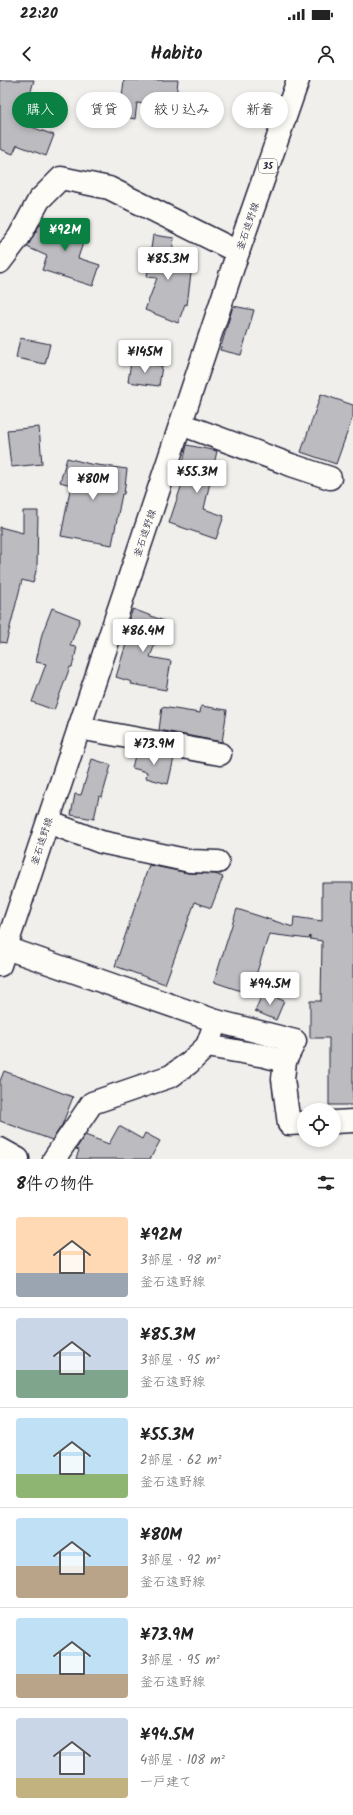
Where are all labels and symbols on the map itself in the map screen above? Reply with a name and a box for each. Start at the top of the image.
road number: 35 [259,159,277,173]
street label: 釜石遠野線 [232,200,264,253]
pin: ¥92M [41,218,89,252]
pin: ¥85.3M [135,247,201,281]
pin: ¥145M [117,340,173,374]
pin: ¥55.3M [164,460,230,494]
pin: ¥80M [69,467,117,501]
street label: 釜石遠野線 [129,507,161,560]
pin: ¥86.4M [110,619,176,653]
pin: ¥73.9M [121,732,187,766]
street label: 釜石遠野線 [27,815,57,868]
pin: ¥94.5M [237,972,303,1006]

